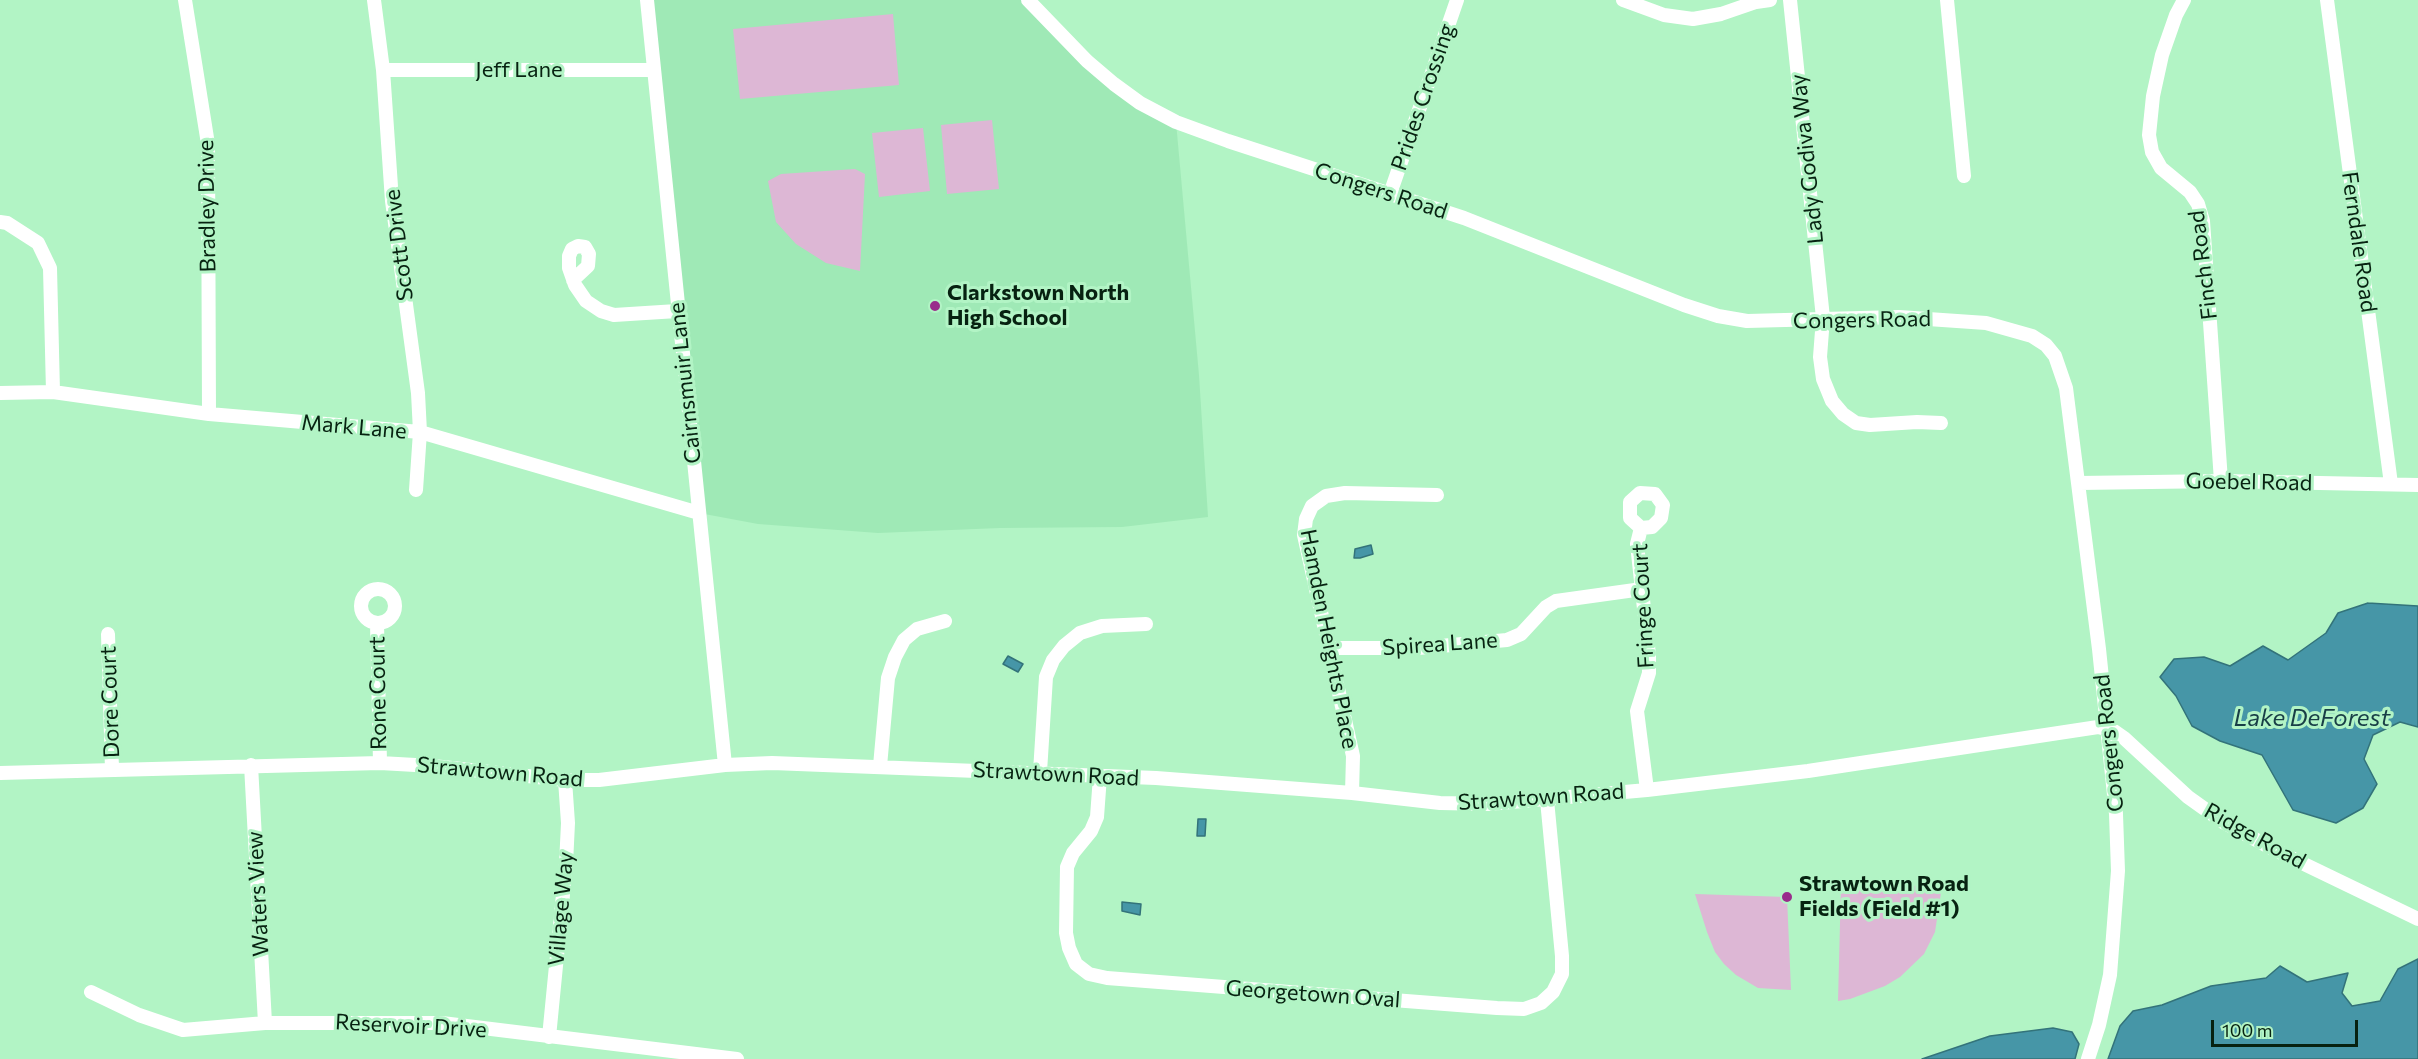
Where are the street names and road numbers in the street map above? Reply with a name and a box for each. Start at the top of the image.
street label: Prides Crossing [1386,20,1460,174]
street label: Jeff Lane [475,57,563,83]
street label: Lady Godiva Way [1785,73,1829,245]
street label: Bradley Drive [193,139,221,273]
street label: Congers Road [1311,157,1451,225]
street label: Ferndale Road [2336,170,2382,314]
street label: Scott Drive [379,188,419,302]
street label: Finch Road [2183,209,2223,321]
street label: Cairnsmuir Lane [663,301,707,465]
street label: Congers Road [1793,306,1931,334]
street label: Mark Lane [300,409,408,445]
street label: Goebel Road [2185,468,2313,496]
street label: Hamden Heights Place [1295,527,1363,751]
street label: Fringe Court [1627,543,1659,669]
street label: Spirea Lane [1381,627,1499,661]
street label: Rone Court [364,636,392,750]
street label: Dore Court [95,646,125,758]
street label: Congers Road [2089,673,2129,813]
street label: Strawtown Road [416,752,584,792]
street label: Strawtown Road [972,756,1140,792]
street label: Strawtown Road [1457,778,1625,816]
street label: Ridge Road [2200,797,2310,875]
street label: Waters View [242,831,274,957]
street label: Village Way [543,851,579,967]
street label: Georgetown Oval [1225,975,1401,1013]
street label: Reservoir Drive [334,1009,488,1043]

